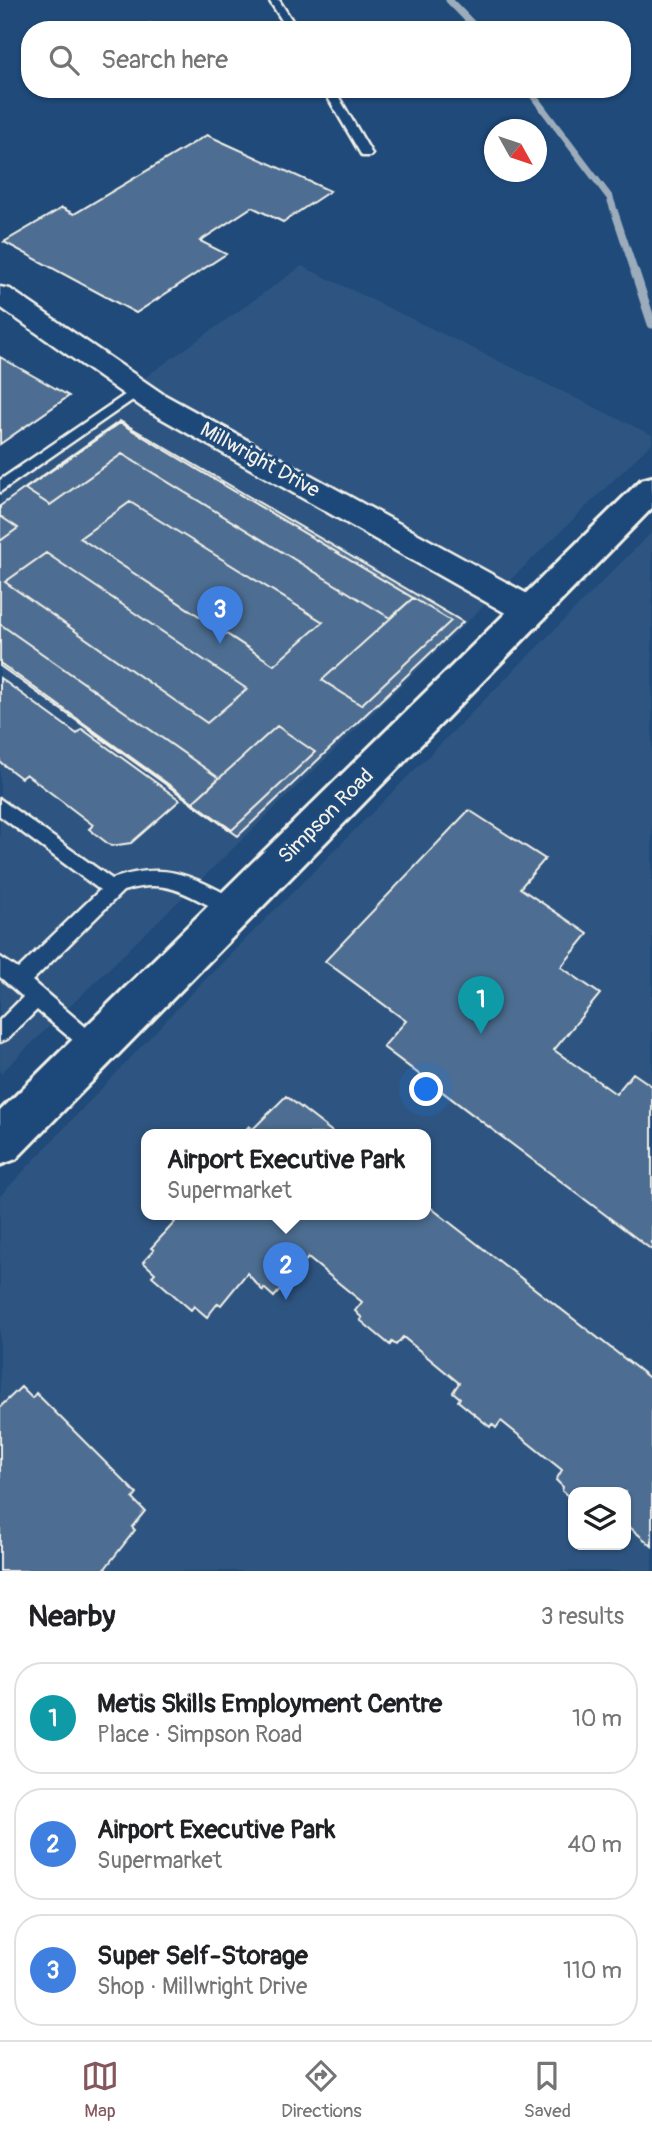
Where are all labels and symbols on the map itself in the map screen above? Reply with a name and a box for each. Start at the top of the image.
north arrow [484,119,547,182]
street label: Millwright Drive [195,416,325,504]
pin: 3 [197,586,243,644]
street label: Simpson Road [272,762,380,870]
pin: 1 [458,976,504,1034]
your location [409,1072,443,1106]
pin: 2 [263,1242,309,1300]

